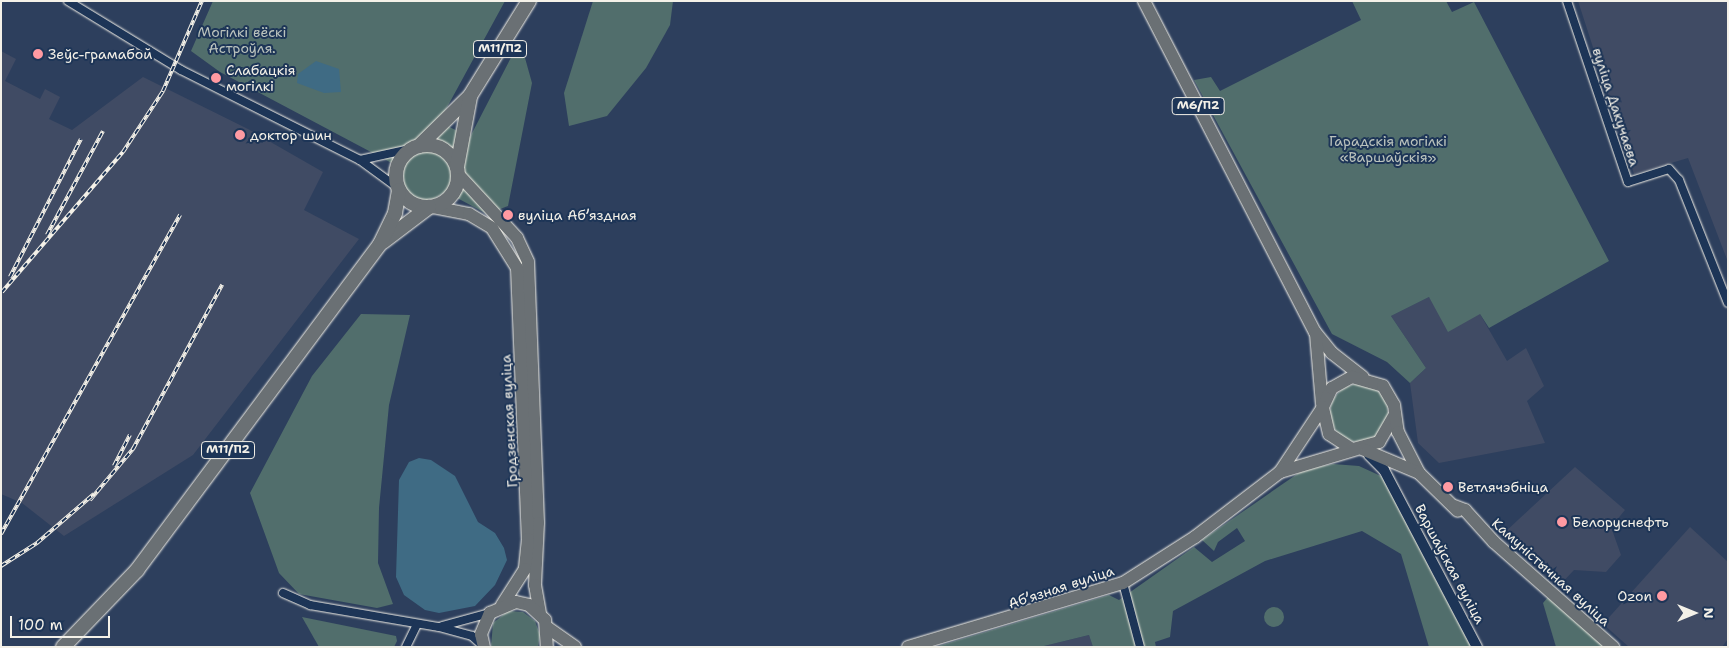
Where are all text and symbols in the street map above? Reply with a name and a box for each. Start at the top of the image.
park label: Могілкі вёскі Астроўля. [198,24,286,56]
road number: М11/П2 [472,40,528,59]
place label: Зеўс-грамабой [48,46,152,62]
street label: вуліца Дакучаева [1589,46,1643,168]
marker: Зеўс-грамабой [32,48,44,60]
place label: Слабацкія могілкі [226,62,296,94]
marker: Слабацкія могілкі [210,72,222,84]
road number: М6/П2 [1170,96,1226,115]
place label: доктор шин [250,127,332,143]
marker: доктор шин [234,129,246,141]
park label: Гарадскія могілкі «Варшаўскія» [1329,133,1447,166]
place label: вуліца Абʼяздная [518,207,637,223]
marker: вуліца Абʼяздная [502,209,514,221]
street label: Гродзенская вуліца [497,354,521,488]
road number: М11/П2 [200,440,256,460]
place label: Ветлячэбніца [1458,479,1548,495]
marker: Ветлячэбніца [1442,481,1454,493]
street label: Варшаўская вуліца [1411,501,1489,627]
street label: Камуністычная вуліца [1488,514,1614,630]
place label: Белоруснефть [1572,514,1669,530]
marker: Белоруснефть [1556,516,1568,528]
street label: Абʼязная вуліца [1006,562,1116,612]
place label: Ozon [1617,588,1652,604]
north arrow [1669,588,1719,638]
marker: Ozon [1656,590,1668,602]
scale bar [12,606,112,638]
text: N [1700,607,1718,619]
text: 100 m [18,615,63,635]

